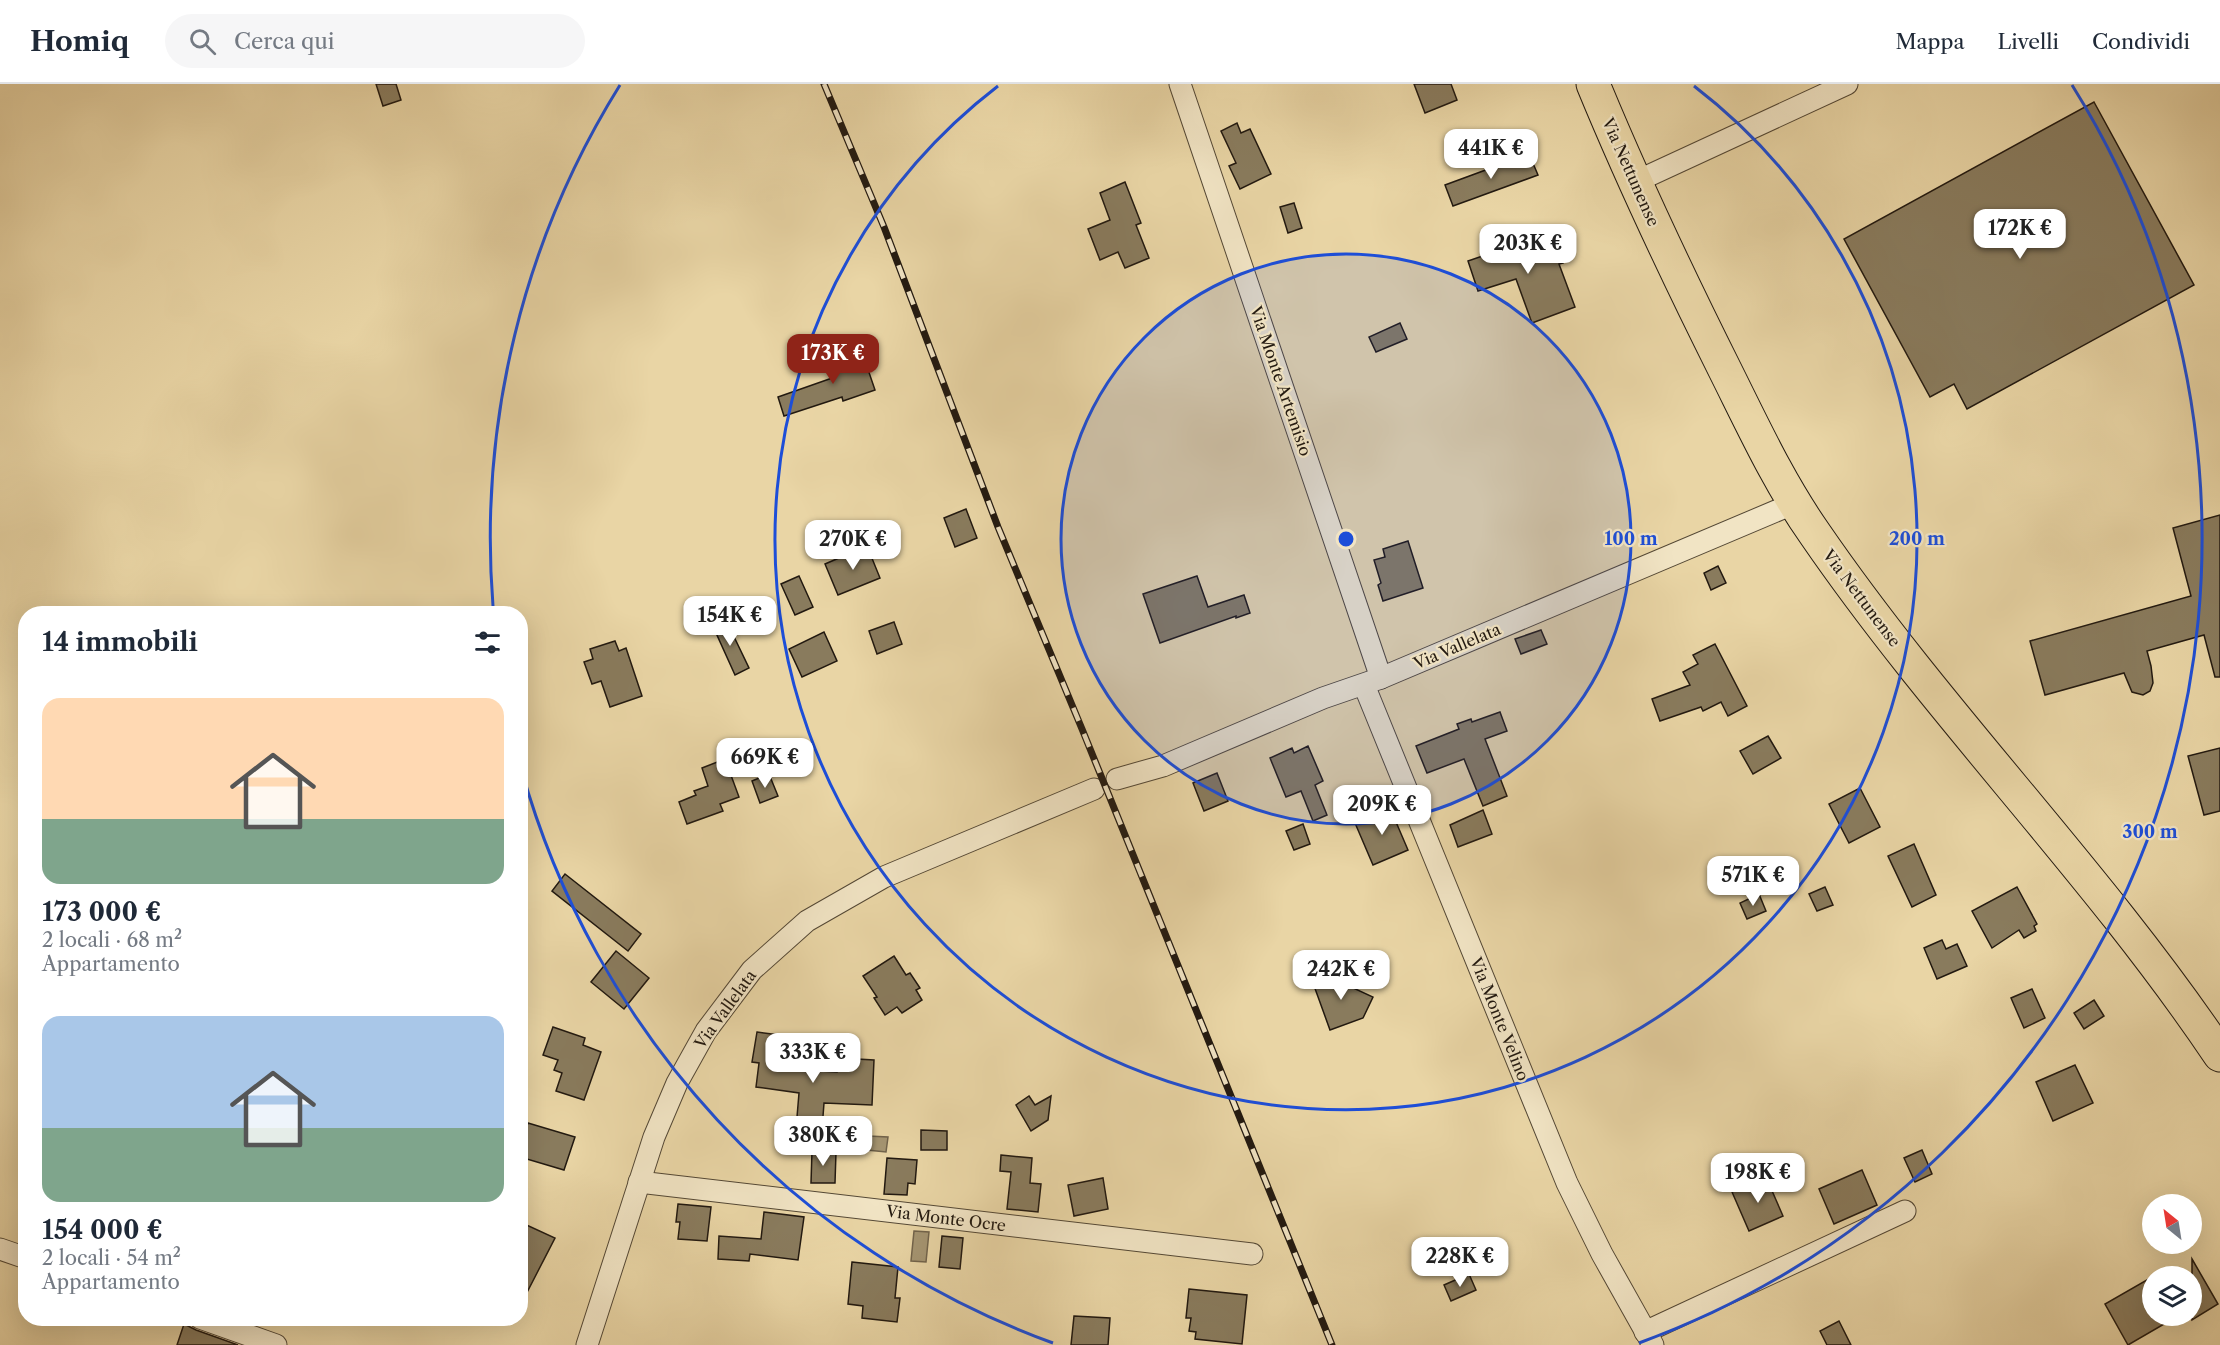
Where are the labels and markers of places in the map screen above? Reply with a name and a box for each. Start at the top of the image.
pin: 441K € [1442,129,1540,180]
pin: 172K € [1971,209,2069,260]
pin: 203K € [1479,224,1577,275]
pin: 173K € [784,334,882,385]
pin: 270K € [804,520,902,571]
centre of rings [1336,529,1356,549]
pin: 154K € [681,596,779,647]
pin: 669K € [716,738,814,789]
pin: 209K € [1333,785,1431,836]
pin: 571K € [1704,856,1802,907]
pin: 242K € [1292,950,1390,1001]
pin: 333K € [764,1033,862,1084]
pin: 380K € [774,1116,872,1167]
pin: 198K € [1709,1153,1807,1204]
pin: 228K € [1411,1237,1509,1288]

